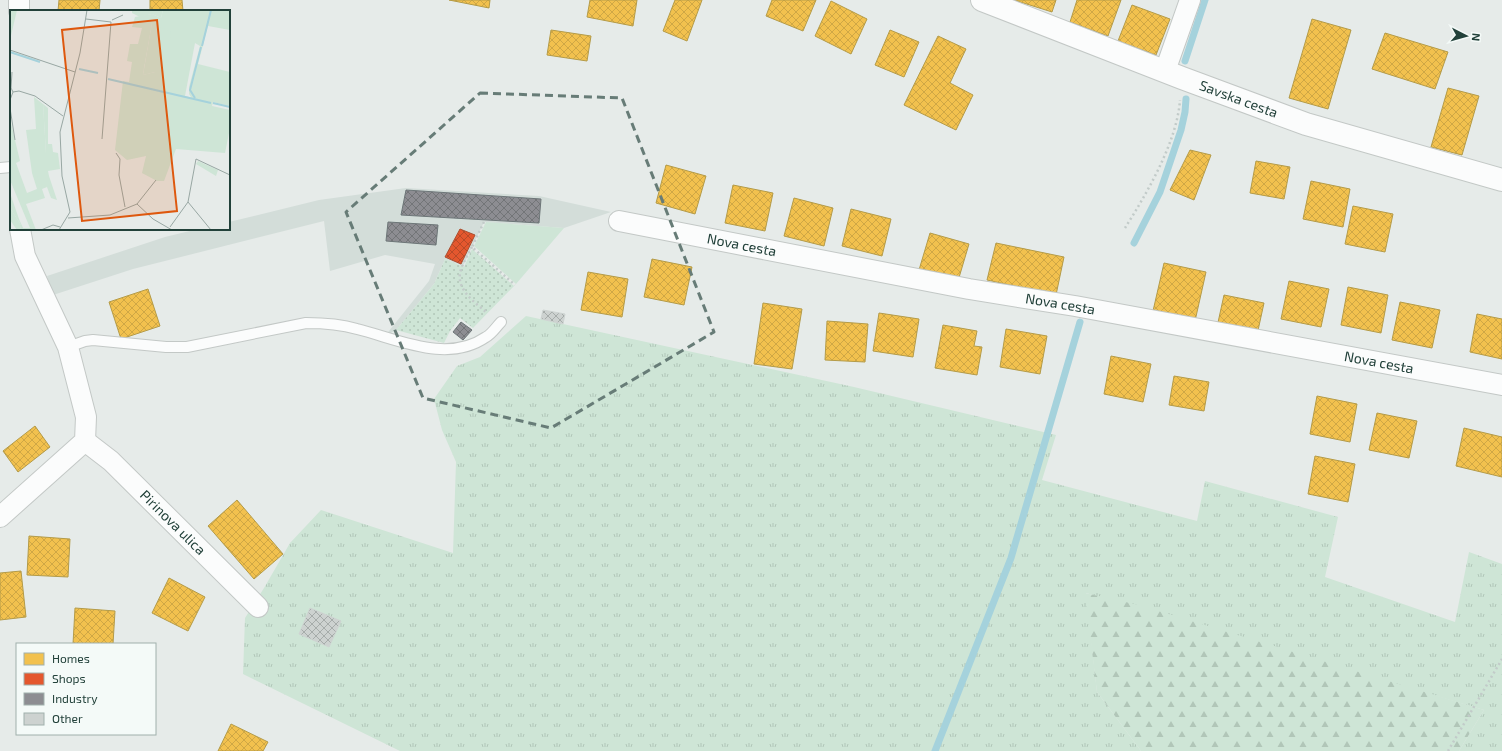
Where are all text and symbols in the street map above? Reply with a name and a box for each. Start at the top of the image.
inset map [10,10,230,230]
north arrow [1446,16,1486,56]
text: N [1470,32,1483,42]
street label: Savska cesta [1197,76,1280,121]
street label: Nova cesta [706,229,778,259]
street label: Nova cesta [1024,289,1097,318]
street label: Nova cesta [1343,347,1415,376]
street label: Pirinova ulica [137,486,209,558]
legend [16,643,156,735]
text: Homes [52,651,90,665]
text: Shops [52,671,86,685]
text: Industry [52,691,98,705]
text: Other [52,711,83,725]

